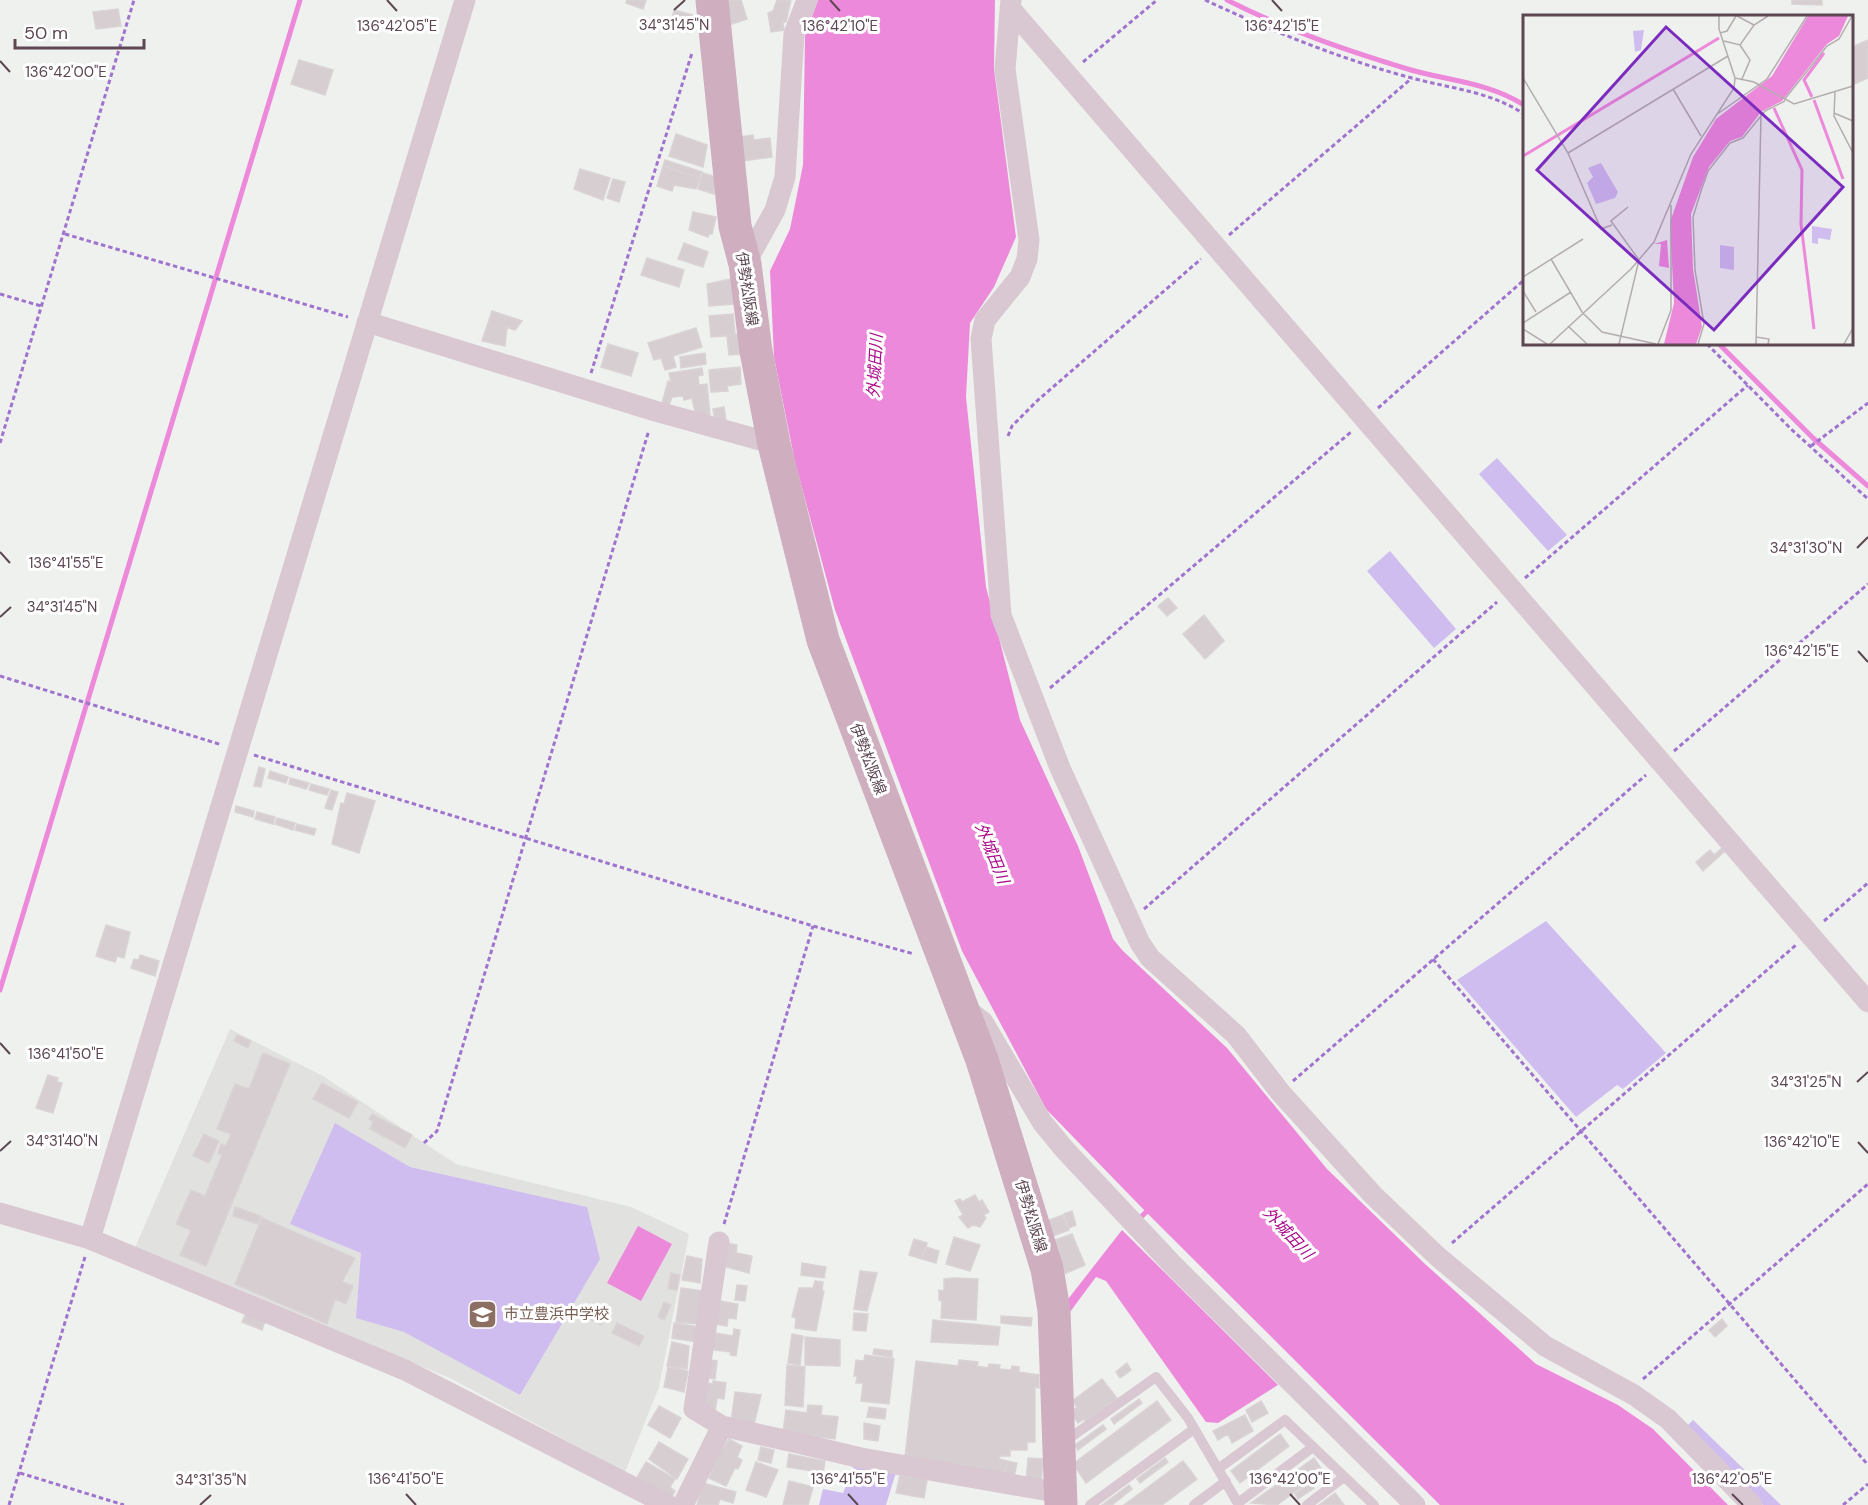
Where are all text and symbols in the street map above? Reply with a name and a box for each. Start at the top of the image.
scale bar [15,12,144,50]
text: 34°31'45"N [639,15,709,35]
inset map [1523,15,1853,345]
text: 136°42'05"E [357,16,437,36]
text: 136°42'10"E [802,16,878,36]
text: 136°42'15"E [1245,16,1319,36]
text: 50 m [24,21,68,45]
text: 136°42'00"E [25,62,107,82]
street label: 伊勢松阪線 [731,250,763,328]
water label: 外城田川 [863,332,887,399]
text: 34°31'30"N [1770,538,1842,558]
text: 136°41'55"E [29,553,103,573]
text: 34°31'45"N [27,597,97,617]
text: 136°42'15"E [1765,641,1839,661]
street label: 伊勢松阪線 [845,720,891,798]
water label: 外城田川 [970,819,1014,888]
text: 136°41'50"E [28,1044,104,1064]
text: 34°31'25"N [1770,1072,1842,1092]
text: 34°31'40"N [26,1131,98,1151]
text: 136°42'10"E [1764,1132,1840,1152]
street label: 伊勢松阪線 [1010,1177,1052,1255]
water label: 外城田川 [1258,1202,1319,1265]
school or university icon: 市立豊浜中学校 [467,1298,499,1330]
place label: 市立豊浜中学校 [504,1304,609,1324]
text: 136°41'50"E [368,1469,444,1489]
text: 136°41'55"E [811,1469,885,1489]
text: 136°42'00"E [1249,1469,1331,1489]
text: 136°42'05"E [1692,1469,1772,1489]
text: 34°31'35"N [175,1470,247,1490]

